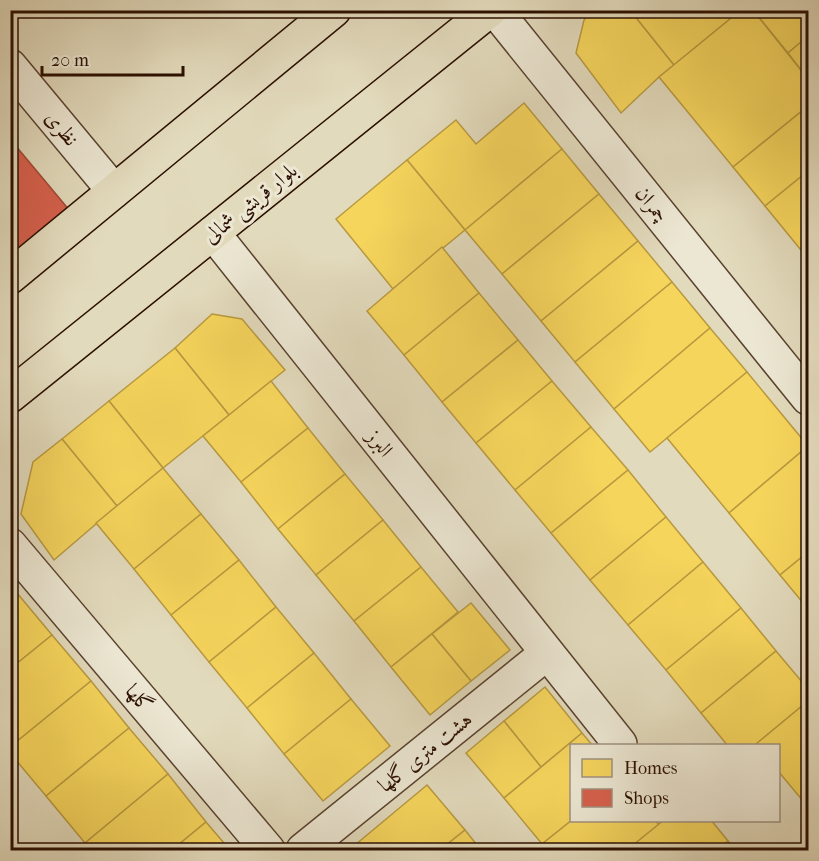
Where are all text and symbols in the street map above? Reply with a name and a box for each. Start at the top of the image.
scale bar [42,39,183,77]
text: 20 m [51,50,89,71]
street label: نظری [40,105,84,151]
street label: بلوار قریشی شمالی [198,158,304,250]
street label: چمران [630,181,674,227]
street label: البرز [360,423,398,462]
street label: گلها [120,678,158,717]
street label: هشت متری گلها [373,706,477,797]
legend [570,744,780,822]
text: Homes [624,758,678,779]
text: Shops [624,788,669,809]

